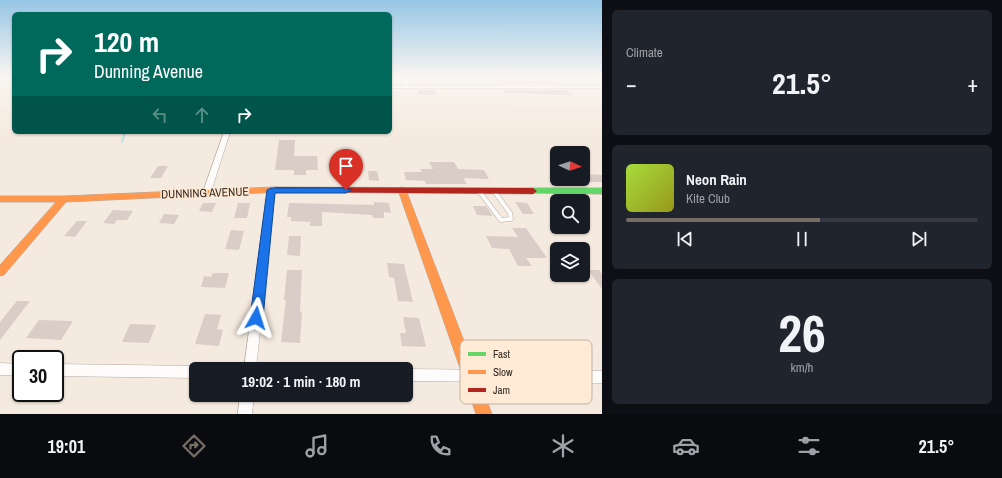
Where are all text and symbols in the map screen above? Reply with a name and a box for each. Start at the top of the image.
text: 120 m [94,23,159,61]
icon: right [28,28,80,80]
text: Climate [626,44,663,61]
text: Dunning Avenue [94,59,203,84]
text: 21.5° [772,63,832,103]
text: − [626,69,637,99]
text: + [967,69,978,99]
icon: left [149,104,171,126]
icon: ahead [191,104,213,126]
icon: right [233,104,255,126]
north arrow [550,146,590,186]
map controls [550,146,590,282]
pin [329,149,363,190]
icon: arrive [335,155,357,177]
text: Neon Rain [686,169,747,190]
street label: DUNNING AVENUE [161,183,249,203]
text: Kite Club [686,190,730,207]
button: search [550,194,590,234]
icon: previous [674,228,696,250]
icon: pause [791,228,813,250]
icon: next [908,228,930,250]
button: layers [550,242,590,282]
position arrow [235,297,277,339]
text: 26 [778,298,826,368]
legend [460,340,592,404]
text: Fast [493,347,511,361]
speed limit sign: 30 [12,350,64,402]
text: km/h [790,359,814,376]
text: Slow [493,365,513,379]
text: 19:02 · 1 min · 180 m [242,371,360,392]
text: Jam [493,383,510,397]
icon: directions [180,432,208,460]
icon: music [303,432,331,460]
icon: phone [426,432,454,460]
icon: climate [549,432,577,460]
icon: car [672,432,700,460]
icon: filters [795,432,823,460]
text: 19:01 [48,434,85,459]
text: 21.5° [918,434,954,459]

